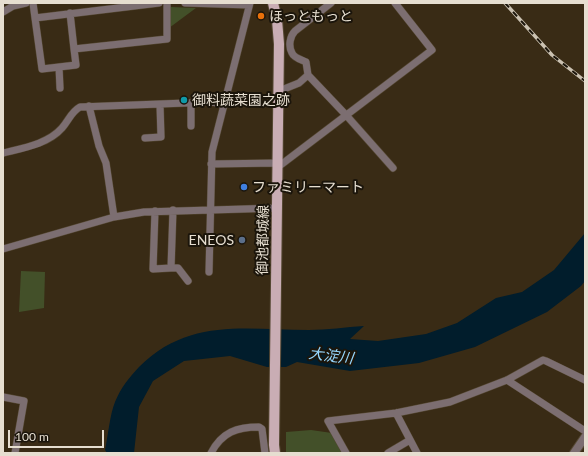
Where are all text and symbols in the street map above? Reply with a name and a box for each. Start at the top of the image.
place label: ほっともっと [269,8,353,24]
marker: ほっともっと [256,11,266,21]
place label: 御料蔬菜園之跡 [192,92,290,108]
marker: 御料蔬菜園之跡 [179,95,189,105]
place label: ファミリーマート [252,179,364,195]
marker: ファミリーマート [239,182,249,192]
street label: 御池都城線 [254,205,272,275]
place label: ENEOS [189,232,234,248]
marker: ENEOS [237,235,247,245]
water label: 大淀川 [308,344,354,368]
scale bar [10,422,106,448]
text: 100 m [15,429,49,444]

